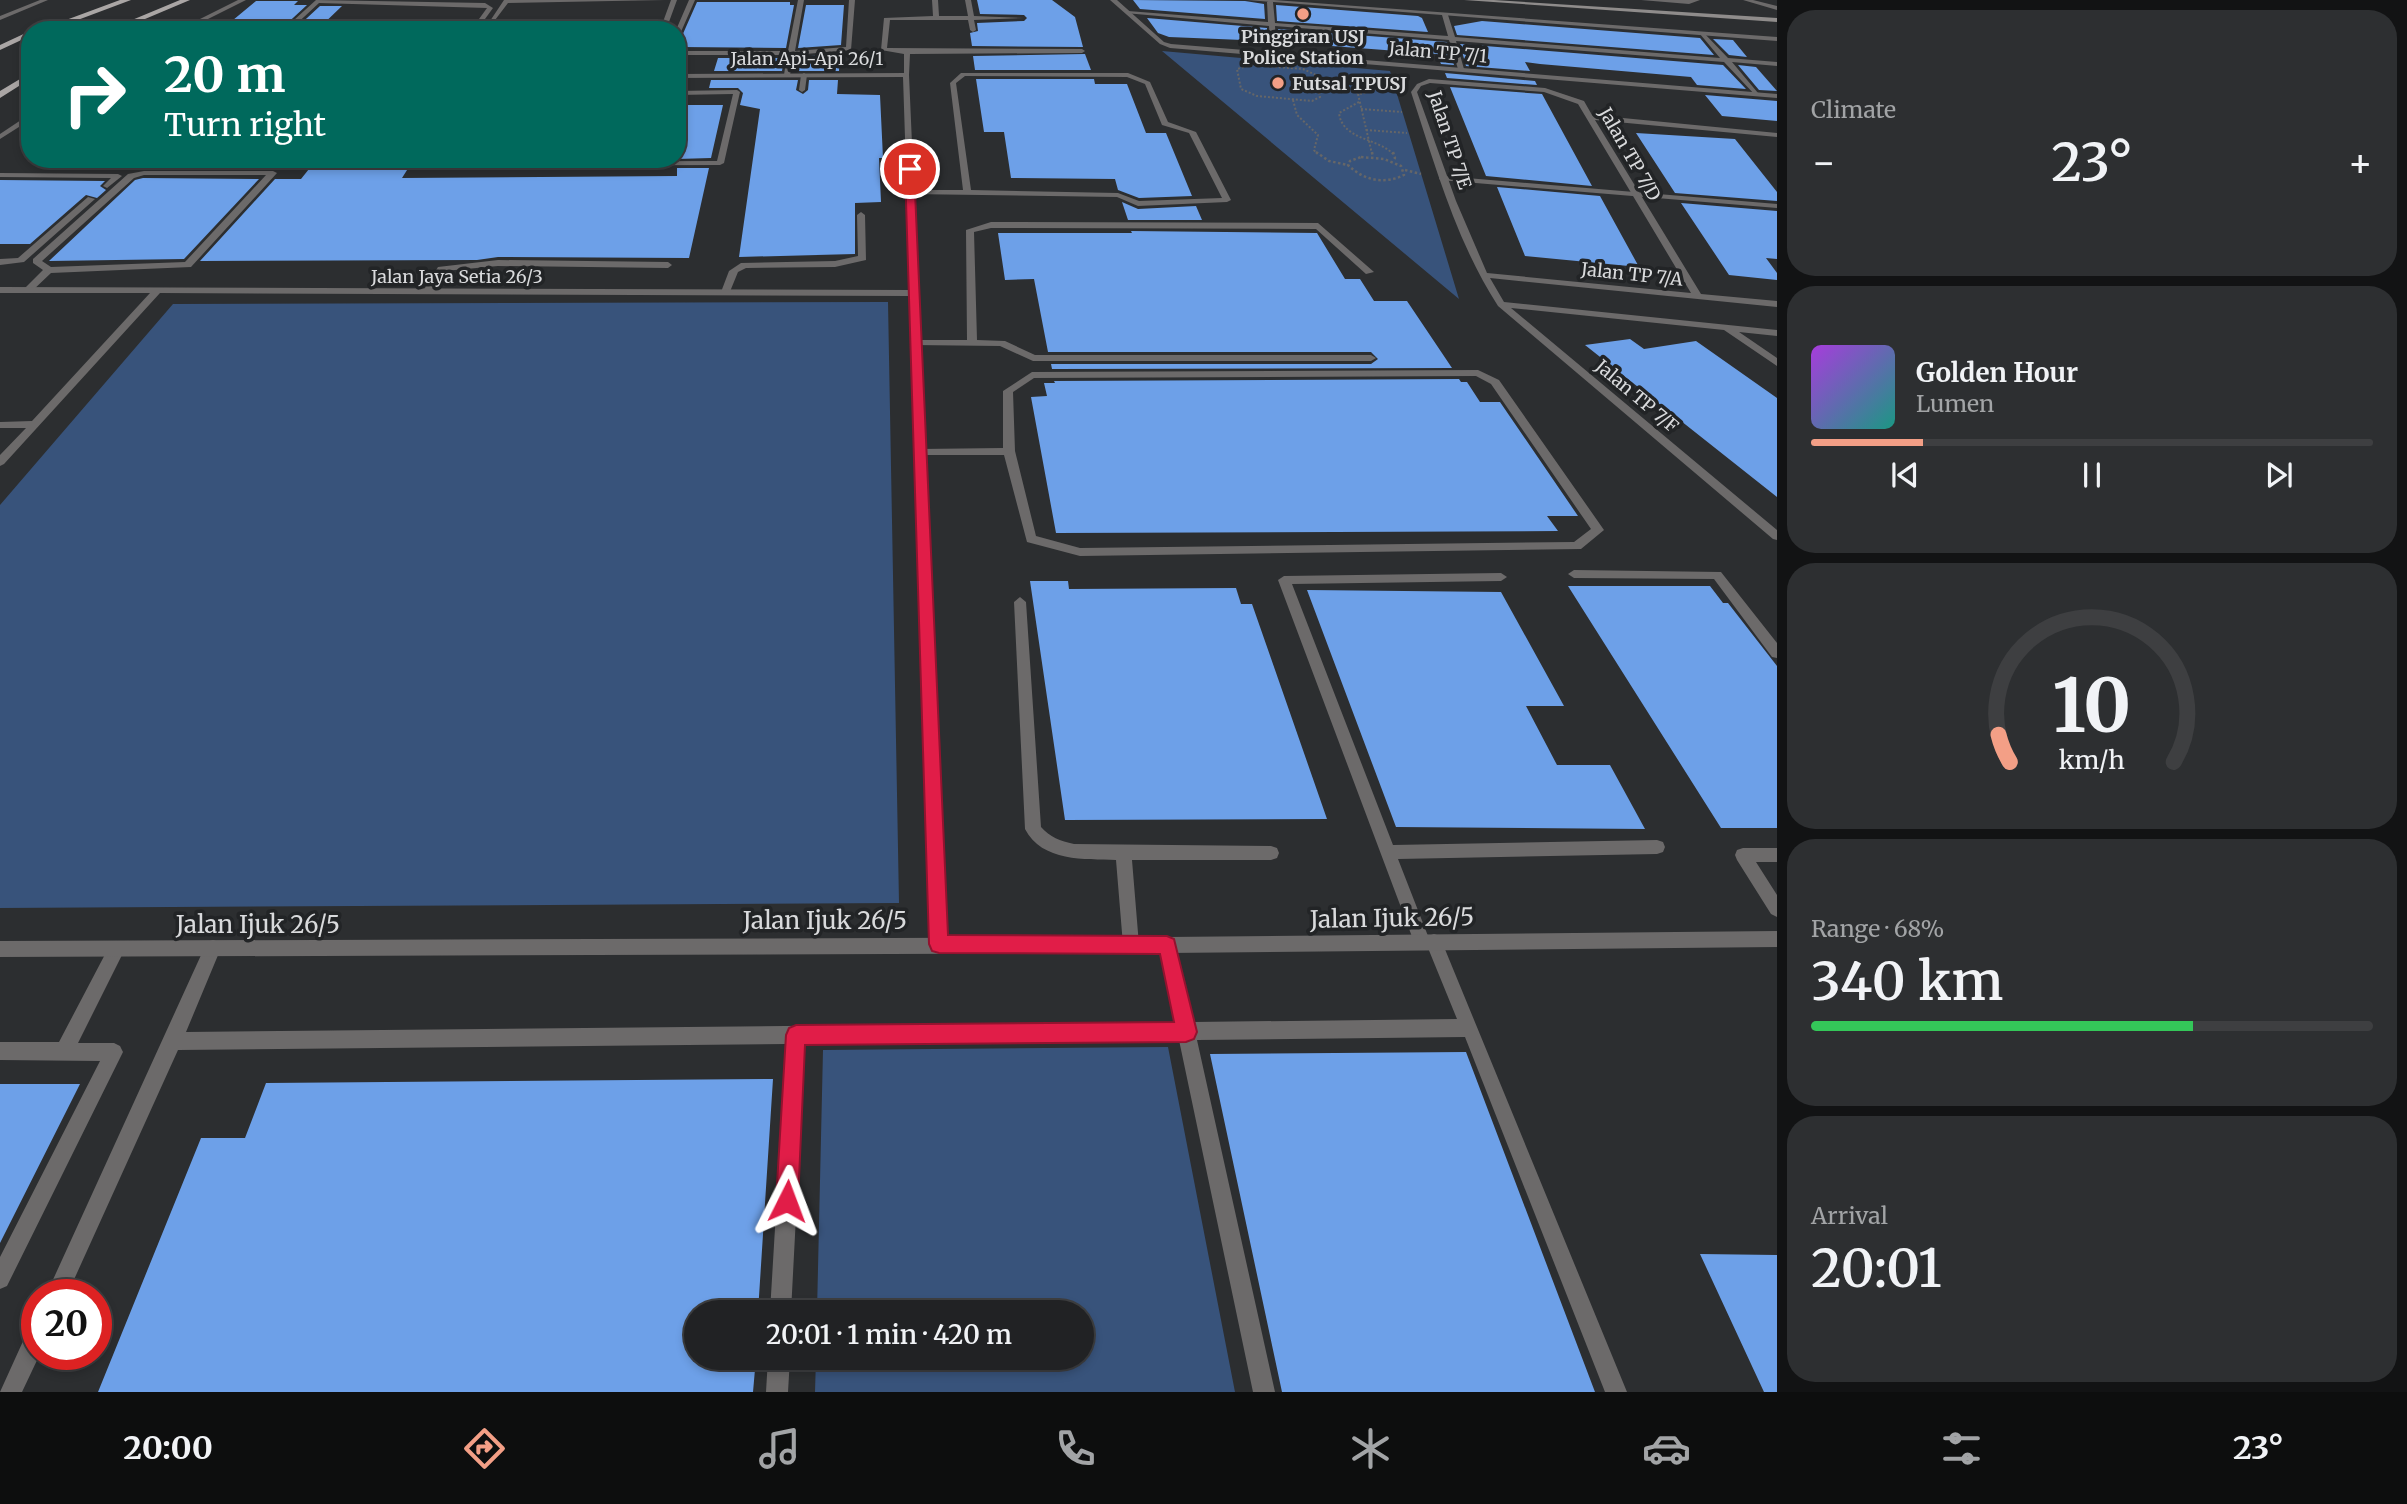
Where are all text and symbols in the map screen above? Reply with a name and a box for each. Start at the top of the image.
marker: Pinggiran USJ Police Station [1295,6,1311,22]
place label: Pinggiran USJ Police Station [1241,25,1365,69]
street label: Jalan TP 7/1 [1387,36,1488,68]
text: 20 m [164,44,285,105]
street label: Jalan Api-Api 26/1 [730,47,883,70]
icon: right [49,49,140,140]
place label: Futsal TPUSJ [1292,72,1407,95]
marker: Futsal TPUSJ [1270,75,1286,91]
street label: Jalan TP 7/E [1423,87,1477,193]
text: Climate [1811,95,1896,124]
street label: Jalan TP 7/D [1594,102,1666,205]
text: Turn right [164,105,326,145]
text: 23° [2051,130,2133,195]
pin [880,139,940,199]
text: − [1811,139,1836,186]
text: + [2348,139,2373,186]
icon: arrive [891,150,929,188]
street label: Jalan TP 7/A [1579,257,1684,291]
street label: Jalan Jaya Setia 26/3 [370,265,543,288]
street label: Jalan TP 7/F [1590,354,1683,437]
text: Golden Hour [1916,356,2078,389]
text: Lumen [1916,389,1994,418]
icon: previous [1886,456,1924,494]
icon: pause [2073,456,2111,494]
icon: next [2260,456,2298,494]
text: 10 [2053,660,2131,752]
text: km/h [2059,744,2125,776]
street label: Jalan Ijuk 26/5 [1309,901,1474,935]
street label: Jalan Ijuk 26/5 [742,905,907,936]
street label: Jalan Ijuk 26/5 [175,909,340,940]
text: Range · 68% [1811,914,1944,943]
text: 340 km [1811,949,2003,1014]
position arrow [750,1164,824,1238]
text: Arrival [1811,1201,1888,1230]
text: 20:01 [1811,1236,1942,1301]
speed limit sign: 20 [21,1279,112,1370]
text: 20:01 · 1 min · 420 m [766,1318,1012,1351]
icon: directions [460,1424,509,1473]
icon: music [755,1424,804,1473]
icon: phone [1051,1424,1100,1473]
icon: climate [1346,1424,1395,1473]
icon: car [1642,1424,1691,1473]
icon: filters [1937,1424,1986,1473]
text: 20:00 [123,1428,213,1468]
text: 23° [2233,1428,2284,1468]

